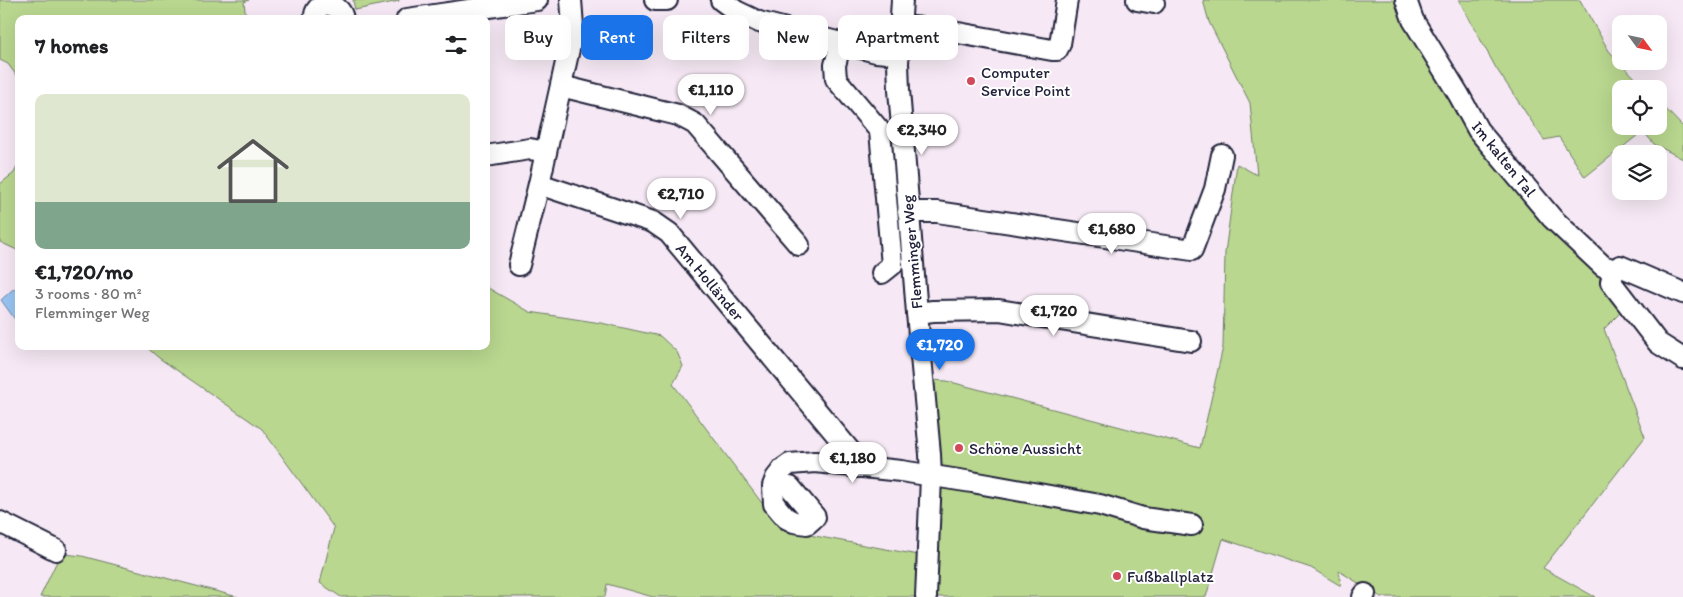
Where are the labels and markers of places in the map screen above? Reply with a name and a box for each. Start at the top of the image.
place label: Computer Service Point [981,63,1070,100]
pin: €1,110 [670,74,752,116]
marker: Computer Service Point [965,75,977,87]
pin: €2,340 [881,114,963,156]
pin: €2,710 [640,178,722,220]
pin: €1,680 [1071,212,1153,255]
pin: €1,720 [1013,294,1095,337]
pin: €1,720 [899,328,981,371]
place label: Schöne Aussicht [969,439,1082,458]
pin: €1,180 [812,442,894,484]
marker: Schöne Aussicht [953,442,965,454]
place label: Fußballplatz [1127,567,1214,586]
marker: Fußballplatz [1111,570,1123,582]

